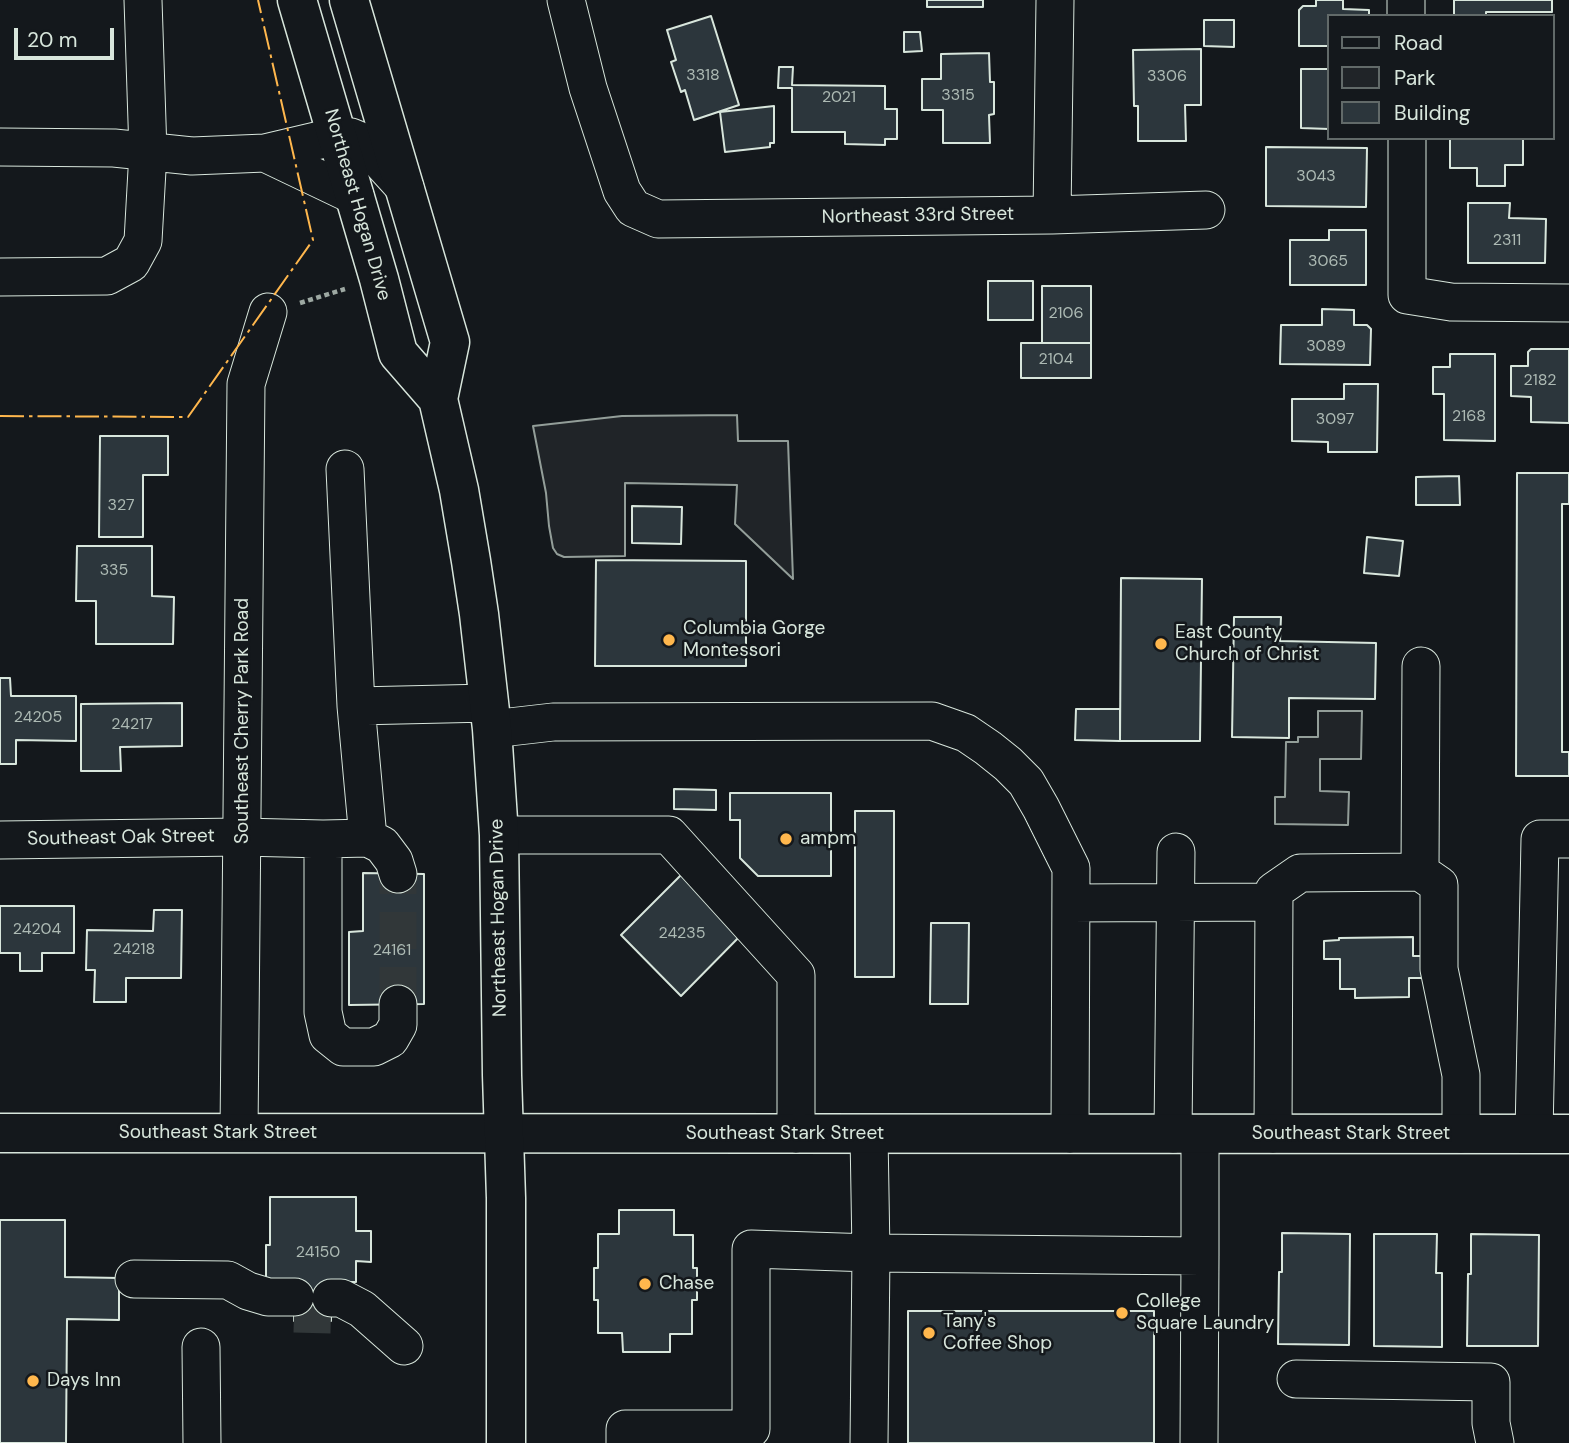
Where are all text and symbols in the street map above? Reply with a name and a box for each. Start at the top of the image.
scale bar [18,14,117,58]
legend [1328,14,1555,140]
text: 20 m [27,26,78,54]
text: Road [1394,29,1443,57]
text: Park [1394,64,1435,92]
house number: 3318 [686,66,720,86]
house number: 3306 [1147,67,1187,87]
house number: 3315 [941,86,975,106]
house number: 2021 [822,88,856,108]
text: Building [1394,99,1470,127]
street label: Northeast Hogan Drive [319,107,395,303]
house number: 3043 [1296,167,1336,187]
street label: Northeast 33rd Street [822,203,1014,229]
house number: 2311 [1493,231,1521,251]
house number: 3065 [1308,252,1348,272]
house number: 2106 [1048,304,1084,324]
house number: 3089 [1306,337,1346,357]
house number: 2104 [1039,350,1073,370]
house number: 2182 [1524,371,1556,391]
house number: 2168 [1452,407,1486,427]
house number: 3097 [1316,410,1354,430]
house number: 327 [108,496,134,516]
house number: 335 [100,561,128,581]
street label: Southeast Cherry Park Road [232,598,254,844]
place label: Columbia Gorge Montessori [683,618,825,662]
place label: East County Church of Christ [1175,622,1319,666]
marker: Columbia Gorge Montessori [661,632,677,648]
marker: East County Church of Christ [1153,636,1169,652]
house number: 24205 [14,708,62,728]
house number: 24217 [111,715,153,735]
street label: Northeast Hogan Drive [486,819,512,1017]
street label: Southeast Oak Street [27,825,215,851]
place label: ampm [800,828,856,850]
marker: ampm [778,831,794,847]
house number: 24204 [13,920,61,940]
house number: 24235 [658,924,706,944]
house number: 24218 [113,940,155,960]
house number: 24161 [373,941,411,961]
street label: Southeast Stark Street [119,1122,317,1144]
street label: Southeast Stark Street [686,1123,884,1145]
street label: Southeast Stark Street [1252,1123,1450,1145]
house number: 24150 [296,1243,340,1263]
place label: Chase [659,1273,714,1295]
marker: Chase [637,1276,653,1292]
place label: College Square Laundry [1136,1291,1274,1335]
marker: College Square Laundry [1114,1305,1130,1321]
place label: Tany's Coffee Shop [943,1311,1052,1355]
marker: Tany's Coffee Shop [921,1325,937,1341]
place label: Days Inn [47,1370,121,1392]
marker: Days Inn [25,1373,41,1389]

